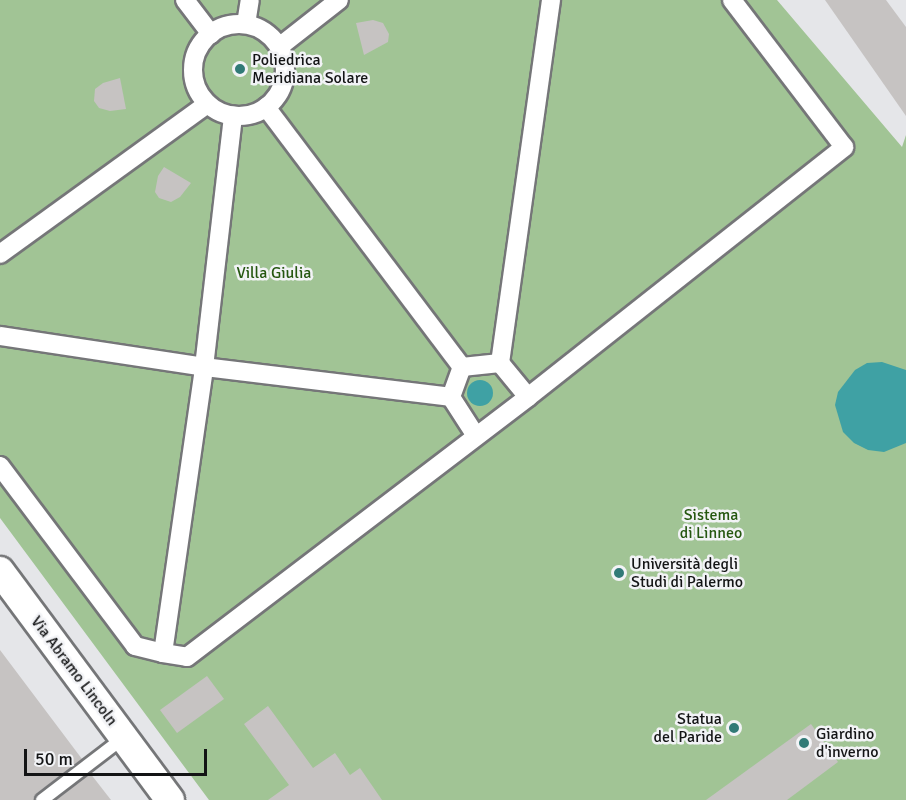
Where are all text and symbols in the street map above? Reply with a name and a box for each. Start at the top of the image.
place label: Poliedrica Meridiana Solare [252,50,368,88]
marker: Poliedrica Meridiana Solare [233,62,247,76]
park label: Villa Giulia [237,263,311,283]
park label: Sistema di Linneo [680,505,742,543]
place label: Università degli Studi di Palermo [631,554,743,592]
marker: Università degli Studi di Palermo [612,566,626,580]
street label: Via Abramo Lincoln [27,612,121,730]
place label: Statua del Paride [653,709,722,747]
marker: Statua del Paride [727,721,741,735]
place label: Giardino d'inverno [816,724,879,762]
marker: Giardino d'inverno [797,736,811,750]
scale bar [27,737,210,775]
text: 50 m [35,748,73,770]

